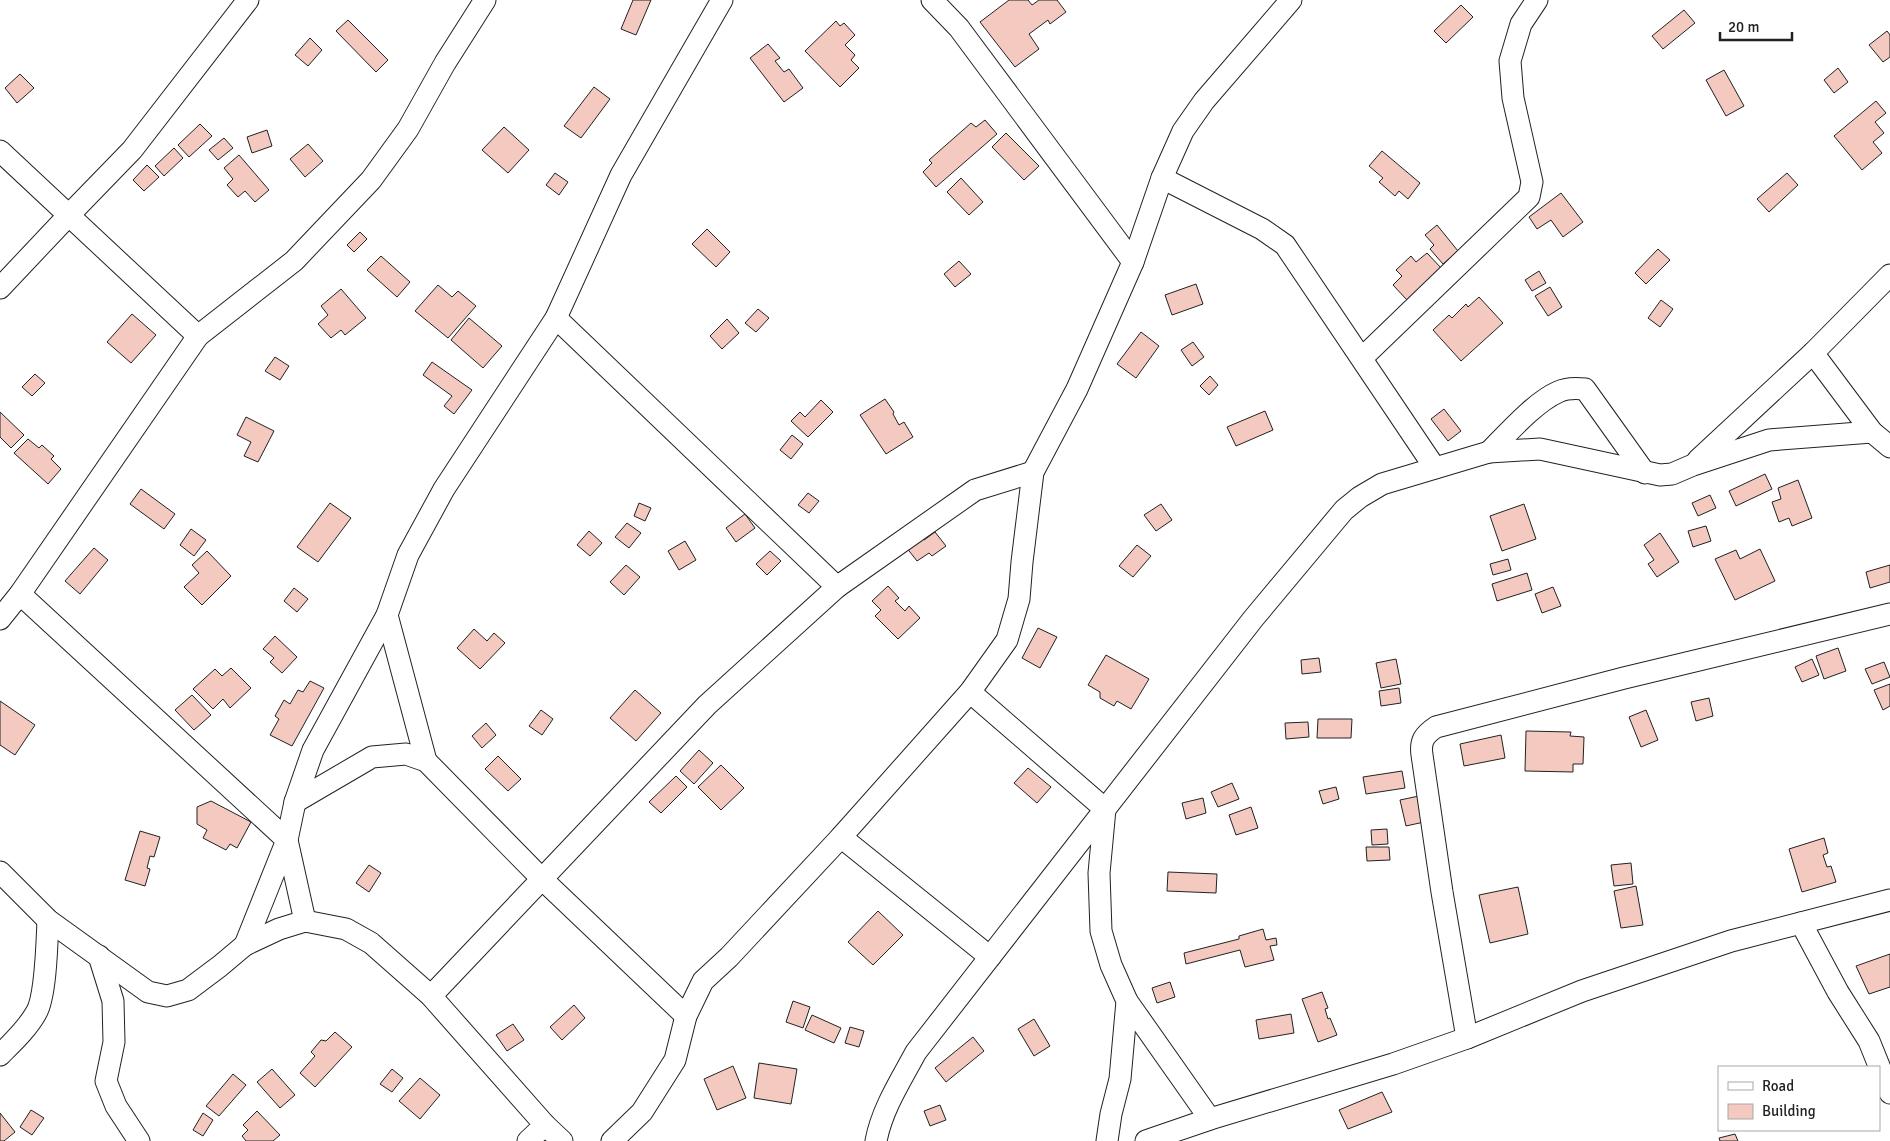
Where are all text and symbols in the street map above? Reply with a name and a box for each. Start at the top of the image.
scale bar [1720,10,1792,42]
text: 20 m [1728,18,1759,36]
legend [1718,1066,1880,1131]
text: Road [1762,1077,1794,1095]
text: Building [1762,1102,1816,1120]

